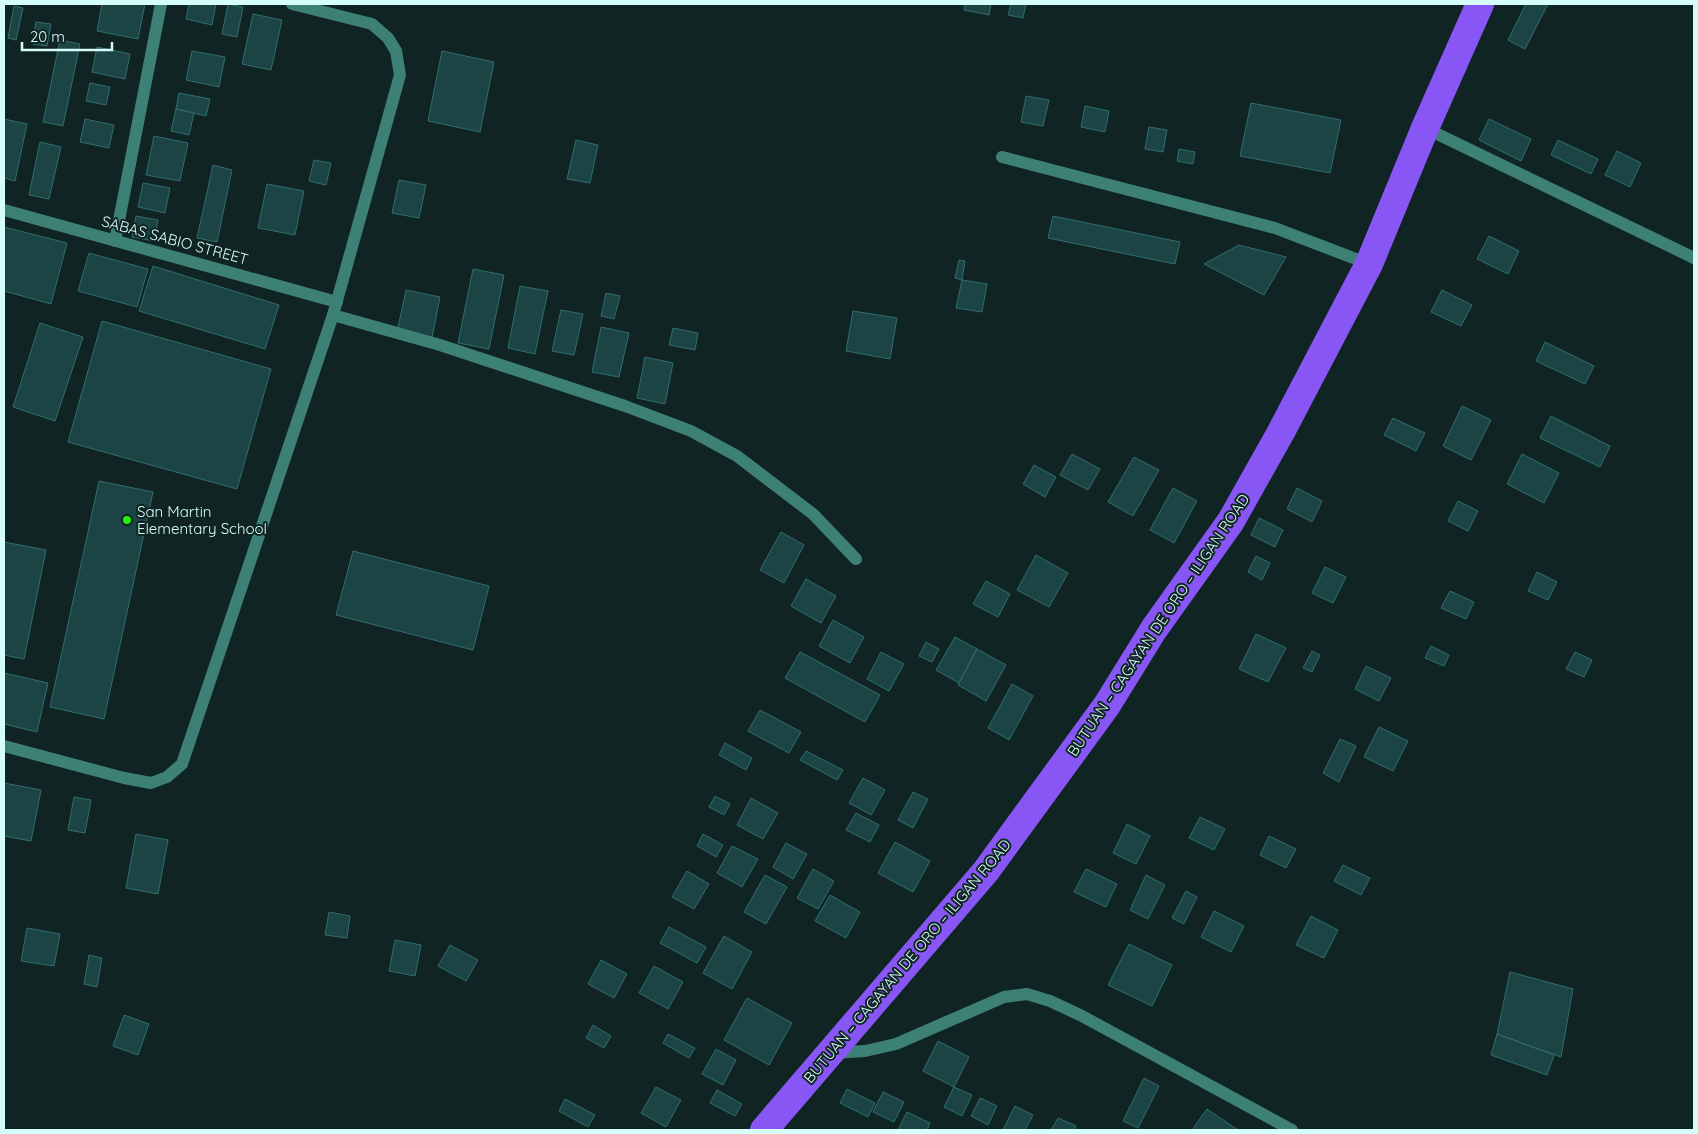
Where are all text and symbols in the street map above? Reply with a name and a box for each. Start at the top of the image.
scale bar [22,20,112,52]
text: 20 m [30,27,65,46]
street label: SABAS SABIO STREET [100,211,250,269]
street label: BUTUAN – CAGAYAN DE ORO – ILIGAN ROAD [1063,490,1253,760]
place label: San Martin Elementary School [137,502,267,538]
marker: San Martin Elementary School [121,514,133,526]
street label: BUTUAN – CAGAYAN DE ORO – ILIGAN ROAD [799,835,1015,1087]

